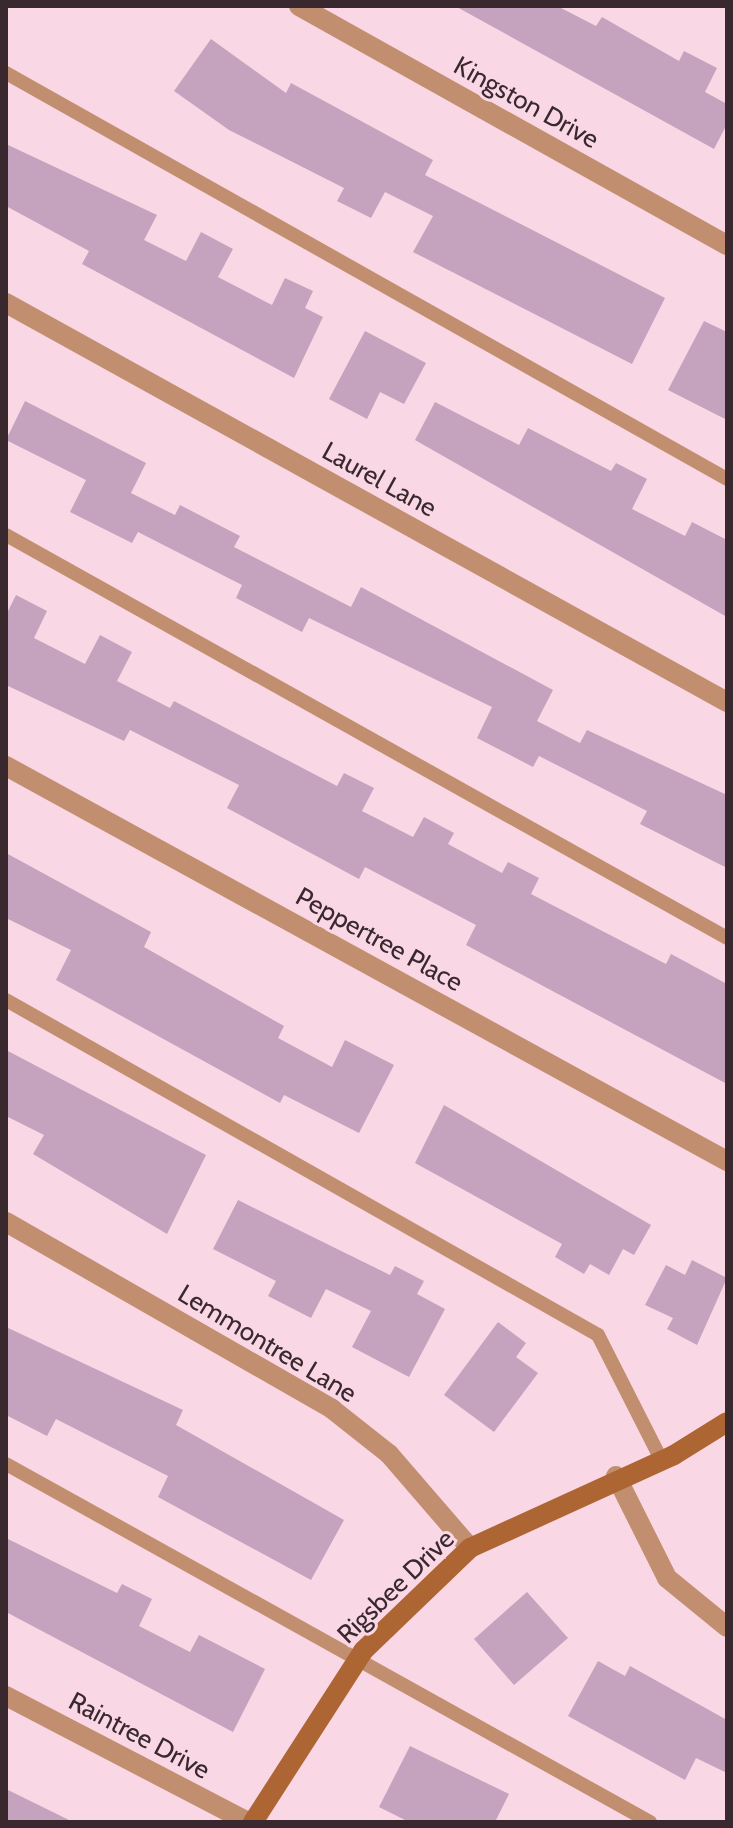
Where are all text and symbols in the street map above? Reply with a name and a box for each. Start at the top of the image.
street label: Kingston Drive [448,50,604,156]
street label: Laurel Lane [316,436,442,524]
street label: Peppertree Place [290,881,468,999]
street label: Lemmontree Lane [172,1278,362,1410]
street label: Rigsbee Drive [331,1524,461,1650]
street label: Raintree Drive [63,1686,215,1786]

